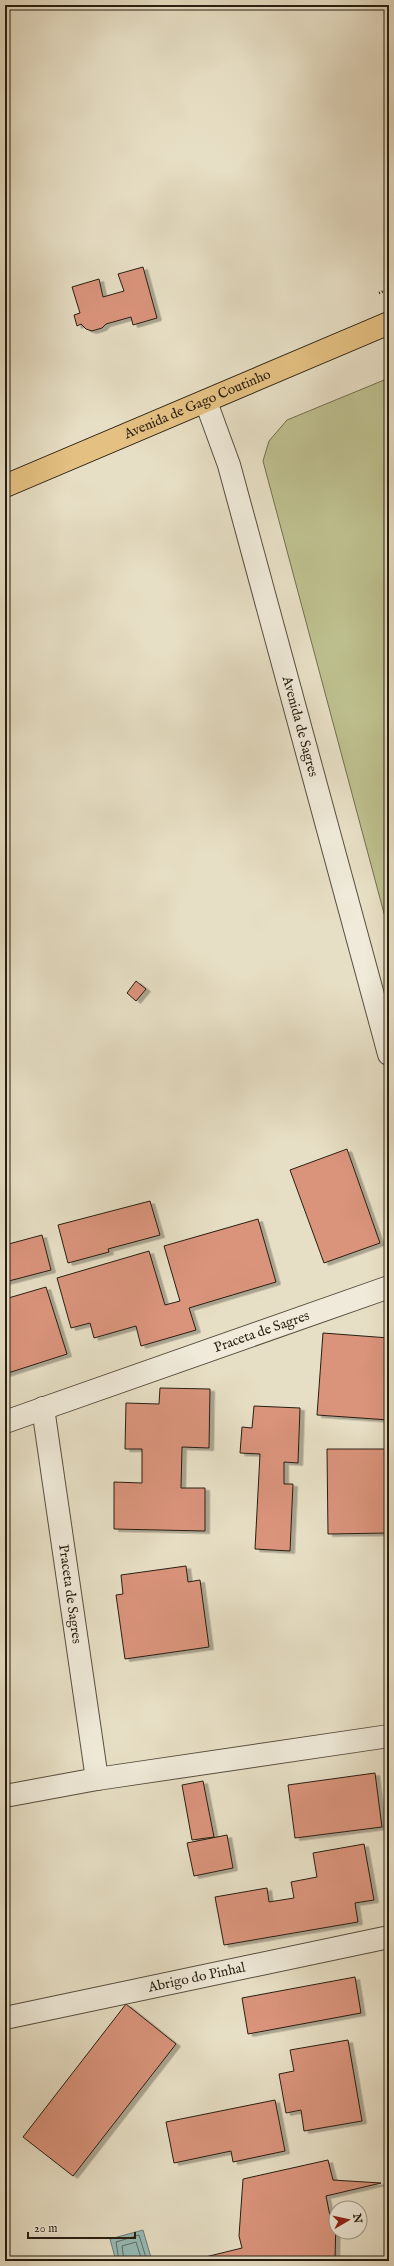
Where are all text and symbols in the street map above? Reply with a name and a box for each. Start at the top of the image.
street label: Avenida de Gago Coutinho [120,365,274,444]
street label: Avenida de Sagres [277,673,322,779]
street label: Praceta de Sagres [211,1307,312,1357]
street label: Praceta de Sagres [54,1543,86,1645]
street label: Abrigo do Pinhal [146,1959,247,1997]
north arrow [328,2200,368,2240]
text: N [349,2212,365,2225]
scale bar [28,2214,135,2240]
text: 20 m [34,2221,57,2236]

